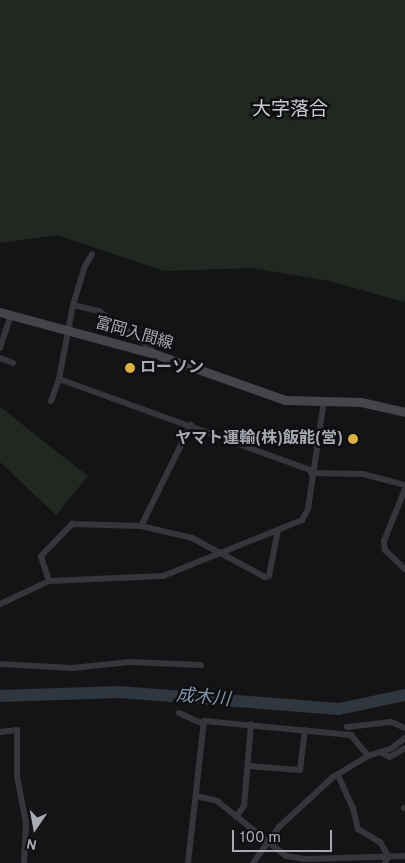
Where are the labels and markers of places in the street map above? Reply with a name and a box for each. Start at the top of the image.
place label: ローソン [140,358,204,378]
marker: ローソン [124,362,136,374]
place label: ヤマト運輸(株)飯能(営) [175,429,343,449]
marker: ヤマト運輸(株)飯能(営) [347,433,359,445]

